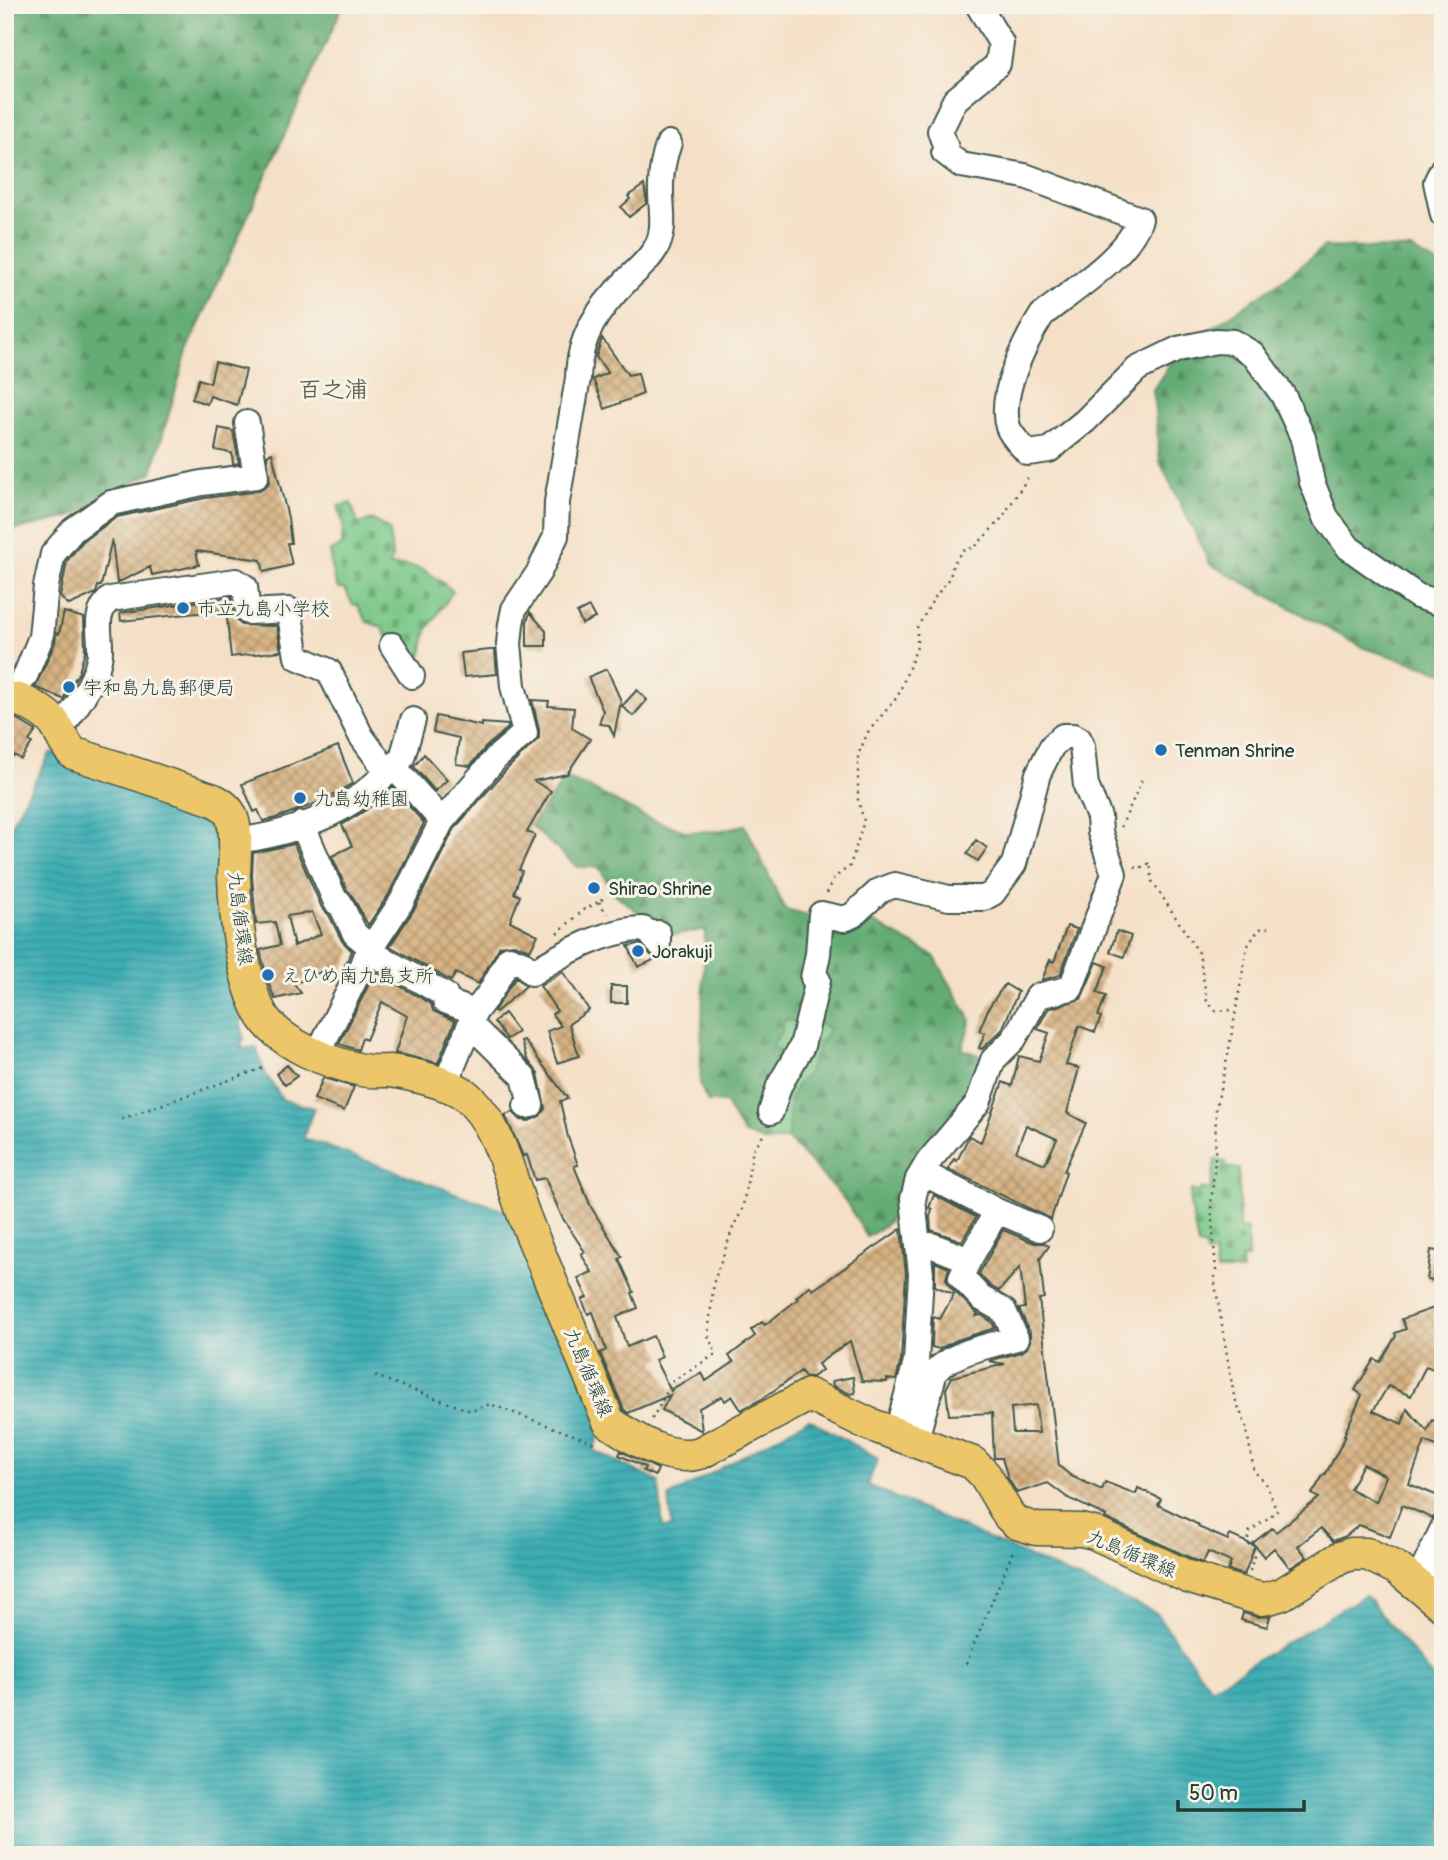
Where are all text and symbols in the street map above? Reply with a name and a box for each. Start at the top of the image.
district label: 百之浦 [299,375,368,404]
place label: 市立九島小学校 [197,597,330,621]
marker: 市立九島小学校 [175,600,191,616]
place label: 宇和島九島郵便局 [83,676,235,700]
marker: 宇和島九島郵便局 [61,679,77,695]
place label: Tenman Shrine [1175,739,1295,763]
marker: Tenman Shrine [1153,742,1169,758]
place label: 九島幼稚園 [314,787,409,811]
marker: 九島幼稚園 [292,790,308,806]
street label: 九島循環線 [222,870,258,967]
place label: Shirao Shrine [608,877,712,901]
marker: Shirao Shrine [586,880,602,896]
place label: Jorakuji [652,940,712,964]
marker: Jorakuji [630,943,646,959]
place label: えひめ南九島支所 [282,964,434,988]
marker: えひめ南九島支所 [260,967,276,983]
street label: 九島循環線 [558,1324,618,1421]
street label: 九島循環線 [1083,1524,1180,1584]
scale bar [1178,1769,1304,1813]
text: 50 m [1189,1780,1238,1807]

